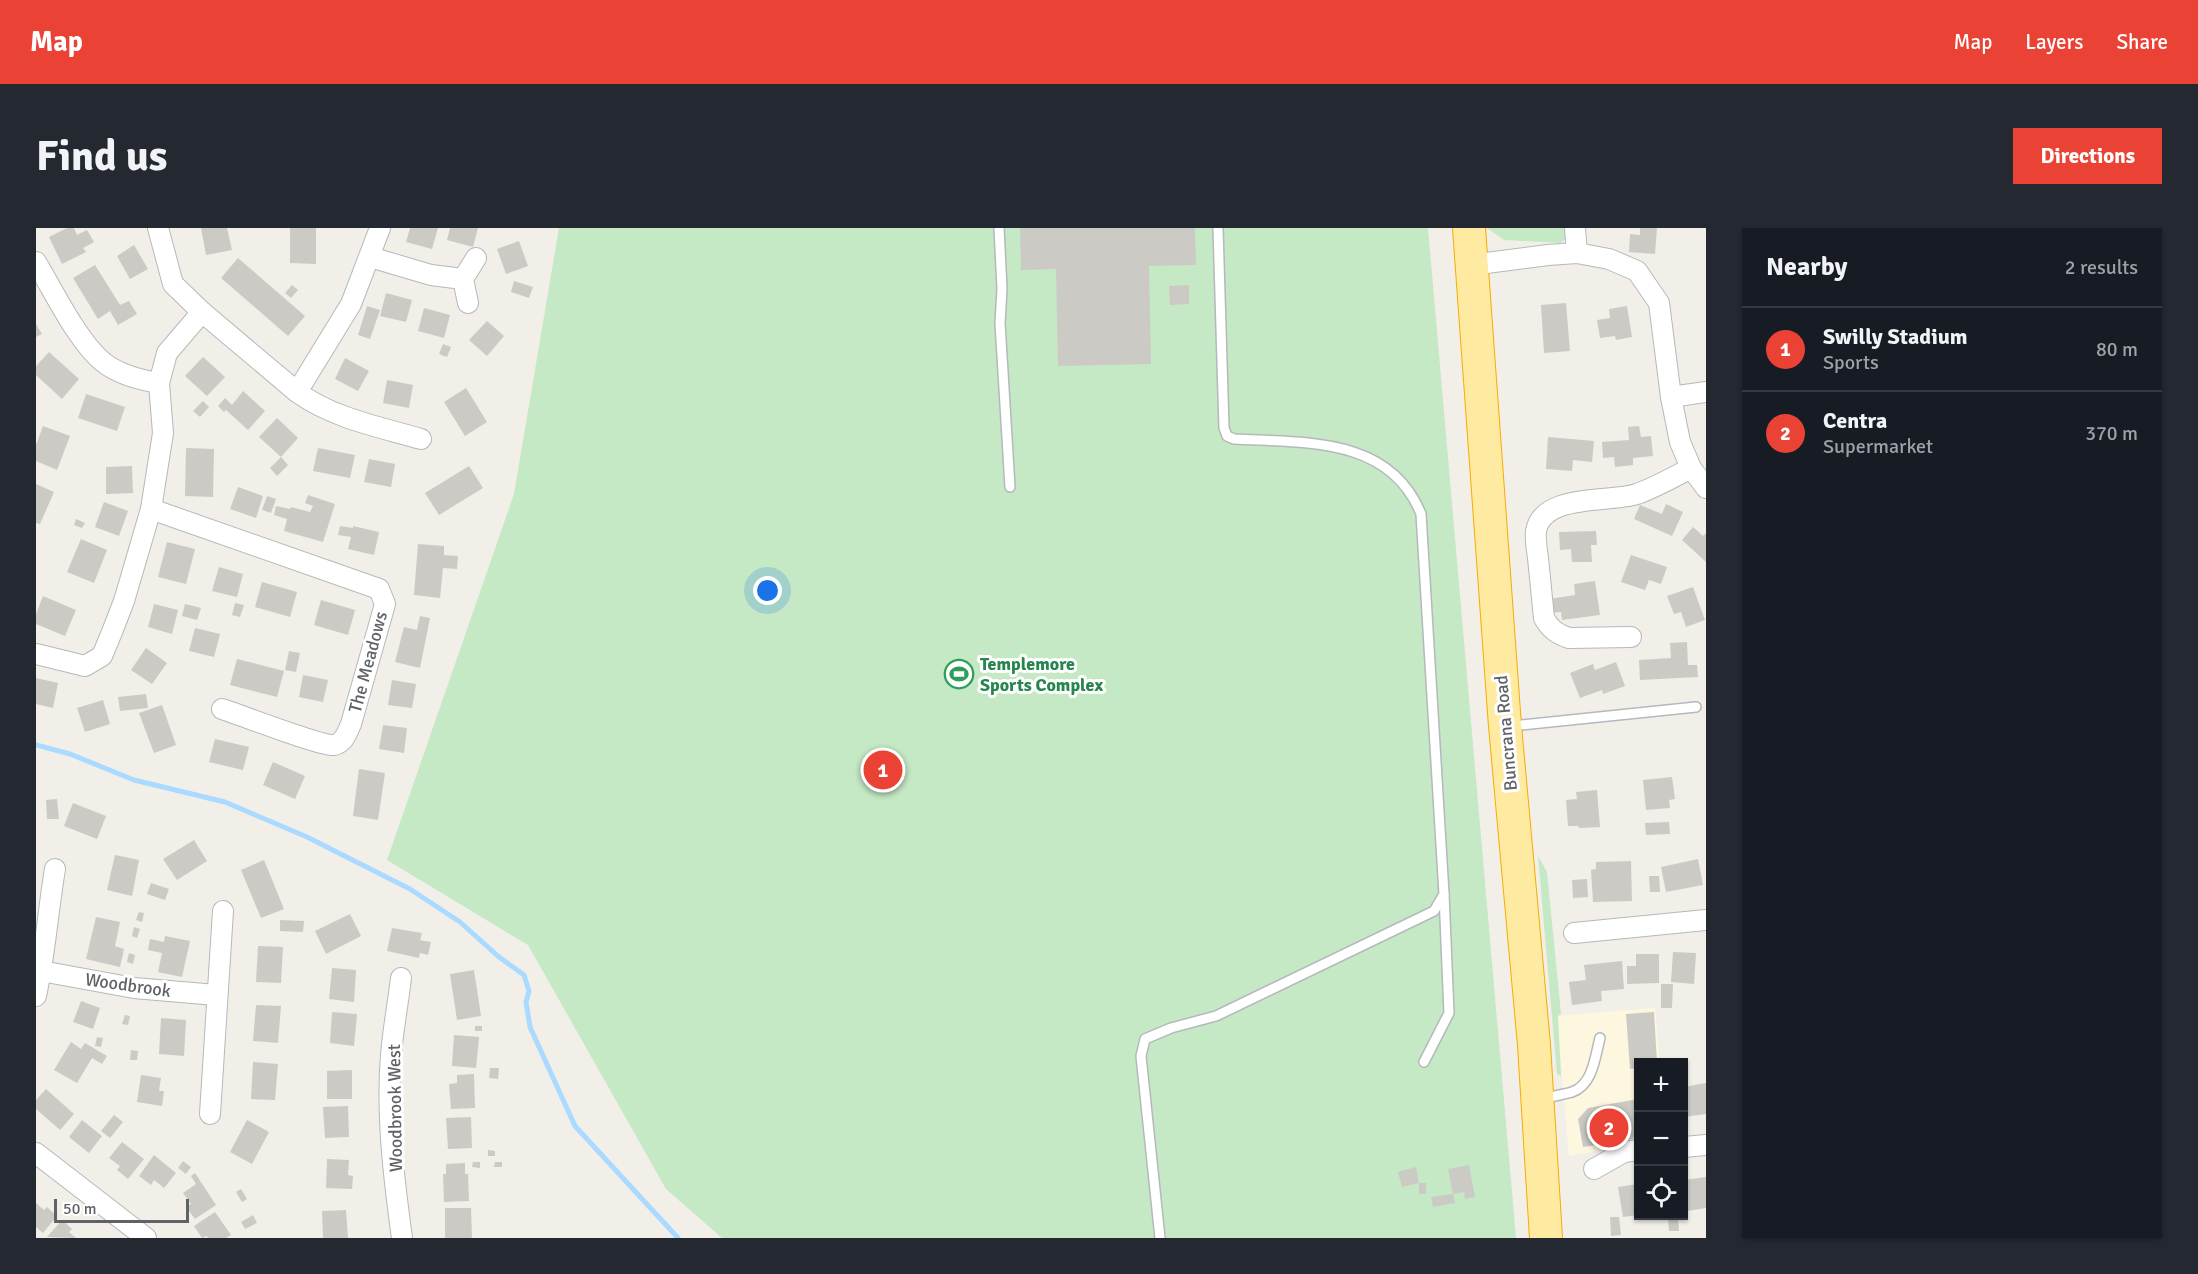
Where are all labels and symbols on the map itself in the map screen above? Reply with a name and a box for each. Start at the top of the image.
your location [753,576,782,605]
street label: The Meadows [344,609,392,715]
place label: Templemore Sports Complex [980,653,1103,696]
sports icon: Templemore Sports Complex [943,658,975,690]
street label: Buncrana Road [1490,674,1522,792]
pin: 1 [864,748,902,792]
street label: Woodbrook [84,968,172,1002]
street label: Woodbrook West [383,1044,407,1172]
pin: 2 [1590,1106,1628,1150]
scale bar [54,1196,189,1224]

